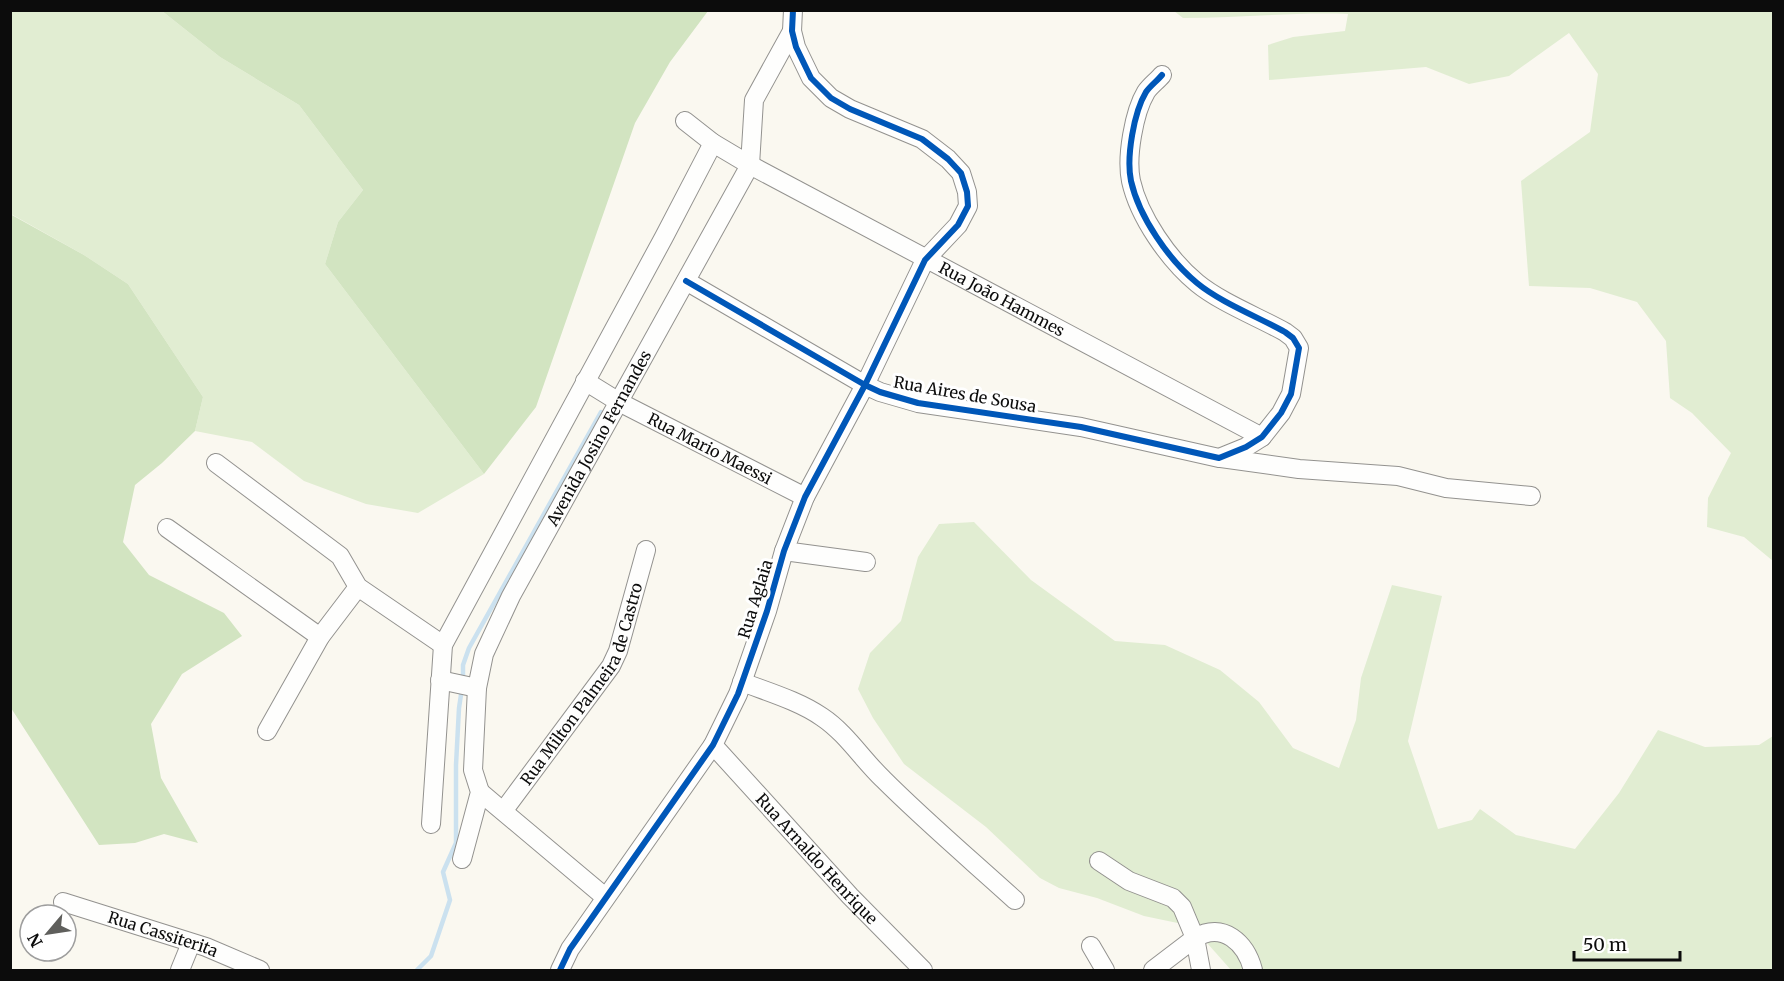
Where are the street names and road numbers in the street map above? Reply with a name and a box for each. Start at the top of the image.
street label: Rua João Hammes [936,257,1068,341]
street label: Avenida Josino Fernandes [542,347,655,530]
street label: Rua Aires de Sousa [892,372,1038,416]
street label: Rua Mario Maessi [644,408,775,488]
street label: Rua Aglaia [734,557,777,641]
street label: Rua Milton Palmeira de Castro [516,580,646,789]
street label: Rua Arnaldo Henrique [752,789,882,928]
street label: Rua Cassiterita [106,907,222,961]

